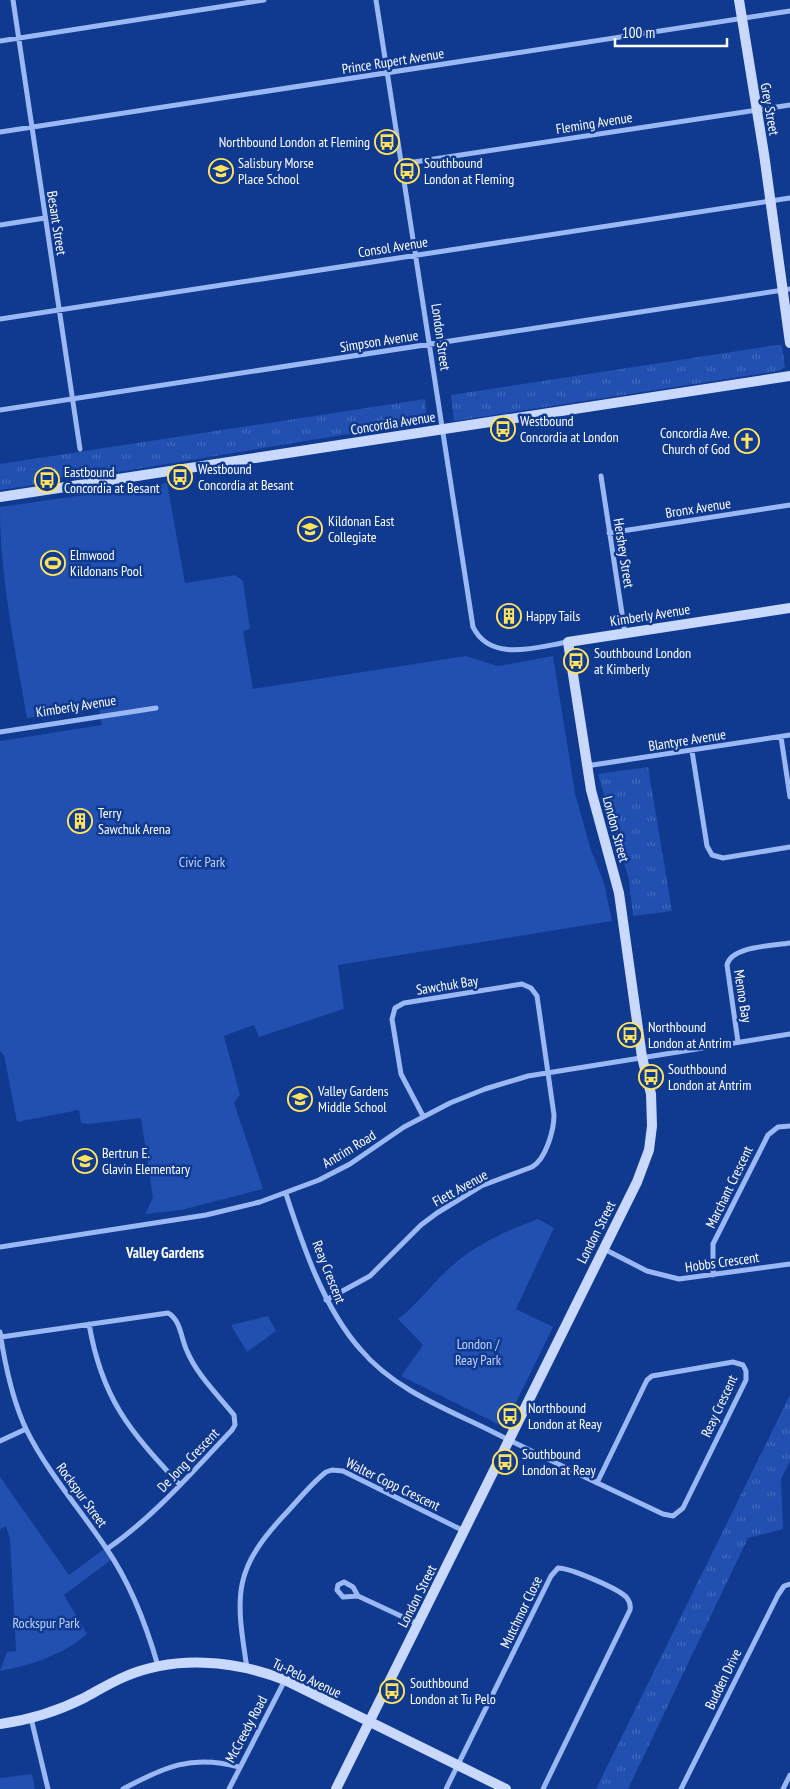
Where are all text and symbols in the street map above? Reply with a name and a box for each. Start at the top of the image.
scale bar [615,15,728,47]
text: 100 m [622,23,655,42]
street label: Prince Rupert Avenue [341,44,446,78]
street label: Grey Street [757,81,783,137]
street label: Fleming Avenue [554,108,634,138]
bus stop icon: Northbound London at Fleming [374,129,400,155]
place label: Northbound London at Fleming [219,133,370,151]
place label: Salisbury Morse Place School [238,154,314,188]
place label: Southbound London at Fleming [424,154,514,188]
school or university icon: Salisbury Morse Place School [208,158,234,184]
bus stop icon: Southbound London at Fleming [394,158,420,184]
street label: Besant Street [43,190,71,256]
street label: Consol Avenue [357,233,429,261]
street label: London Street [427,302,455,372]
street label: Simpson Avenue [339,326,420,356]
street label: Concordia Avenue [349,407,437,439]
place label: Westbound Concordia at London [520,412,619,446]
bus stop icon: Westbound Concordia at London [490,416,516,442]
place label: Concordia Ave. Church of God [660,424,730,458]
church icon: Concordia Ave. Church of God [734,428,760,454]
place label: Westbound Concordia at Besant [198,460,294,494]
place label: Eastbound Concordia at Besant [64,463,160,497]
bus stop icon: Westbound Concordia at Besant [167,464,193,490]
bus stop icon: Eastbound Concordia at Besant [34,467,60,493]
street label: Bronx Avenue [664,494,732,522]
place label: Kildonan East Collegiate [328,512,395,546]
school or university icon: Kildonan East Collegiate [297,516,323,542]
street label: Hershey Street [610,517,638,589]
place label: Elmwood Kildonans Pool [70,546,143,580]
sports icon: Elmwood Kildonans Pool [40,550,66,576]
street label: Kimberly Avenue [609,600,692,630]
building icon: Happy Tails [496,603,522,629]
place label: Happy Tails [526,607,581,625]
place label: Southbound London at Kimberly [594,644,691,678]
bus stop icon: Southbound London at Kimberly [563,648,589,674]
street label: Kimberly Avenue [35,691,118,721]
street label: Blantyre Avenue [647,725,727,755]
street label: London Street [599,794,633,864]
place label: Terry Sawchuk Arena [98,804,171,838]
building icon: Terry Sawchuk Arena [67,808,93,834]
park label: Civic Park [179,853,226,871]
street label: Menno Bay [730,968,756,1025]
street label: Sawchuk Bay [415,971,480,999]
place label: Northbound London at Antrim [648,1018,731,1052]
bus stop icon: Northbound London at Antrim [617,1022,643,1048]
place label: Southbound London at Antrim [668,1060,751,1094]
bus stop icon: Southbound London at Antrim [638,1064,664,1090]
place label: Valley Gardens Middle School [317,1082,389,1116]
school or university icon: Valley Gardens Middle School [287,1086,313,1112]
street label: Antrim Road [319,1126,379,1172]
street label: Marchant Crescent [701,1143,757,1231]
place label: Bertrun E. Glavin Elementary [102,1144,191,1178]
school or university icon: Bertrun E. Glavin Elementary [72,1148,98,1174]
street label: Flett Avenue [429,1165,491,1211]
street label: London Street [573,1198,619,1266]
street label: Reay Crescent [308,1238,350,1306]
district label: Valley Gardens [125,1243,204,1262]
street label: Hobbs Crescent [684,1248,760,1276]
park label: London / Reay Park [455,1335,502,1369]
street label: Reay Crescent [697,1372,741,1440]
place label: Northbound London at Reay [528,1399,603,1433]
bus stop icon: Northbound London at Reay [497,1403,523,1429]
street label: De Jong Crescent [153,1424,223,1496]
place label: Southbound London at Reay [522,1445,597,1479]
bus stop icon: Southbound London at Reay [492,1449,518,1475]
street label: Walter Copp Crescent [343,1453,443,1515]
street label: Rockspur Street [53,1459,112,1531]
street label: London Street [394,1562,440,1630]
street label: Mutchmor Close [496,1573,546,1651]
park label: Rockspur Park [12,1614,80,1632]
street label: Budden Drive [701,1646,745,1712]
street label: Tu-Pelo Avenue [270,1654,345,1702]
place label: Southbound London at Tu Pelo [410,1674,496,1708]
bus stop icon: Southbound London at Tu Pelo [379,1678,405,1704]
street label: McCreedy Road [221,1692,271,1766]

